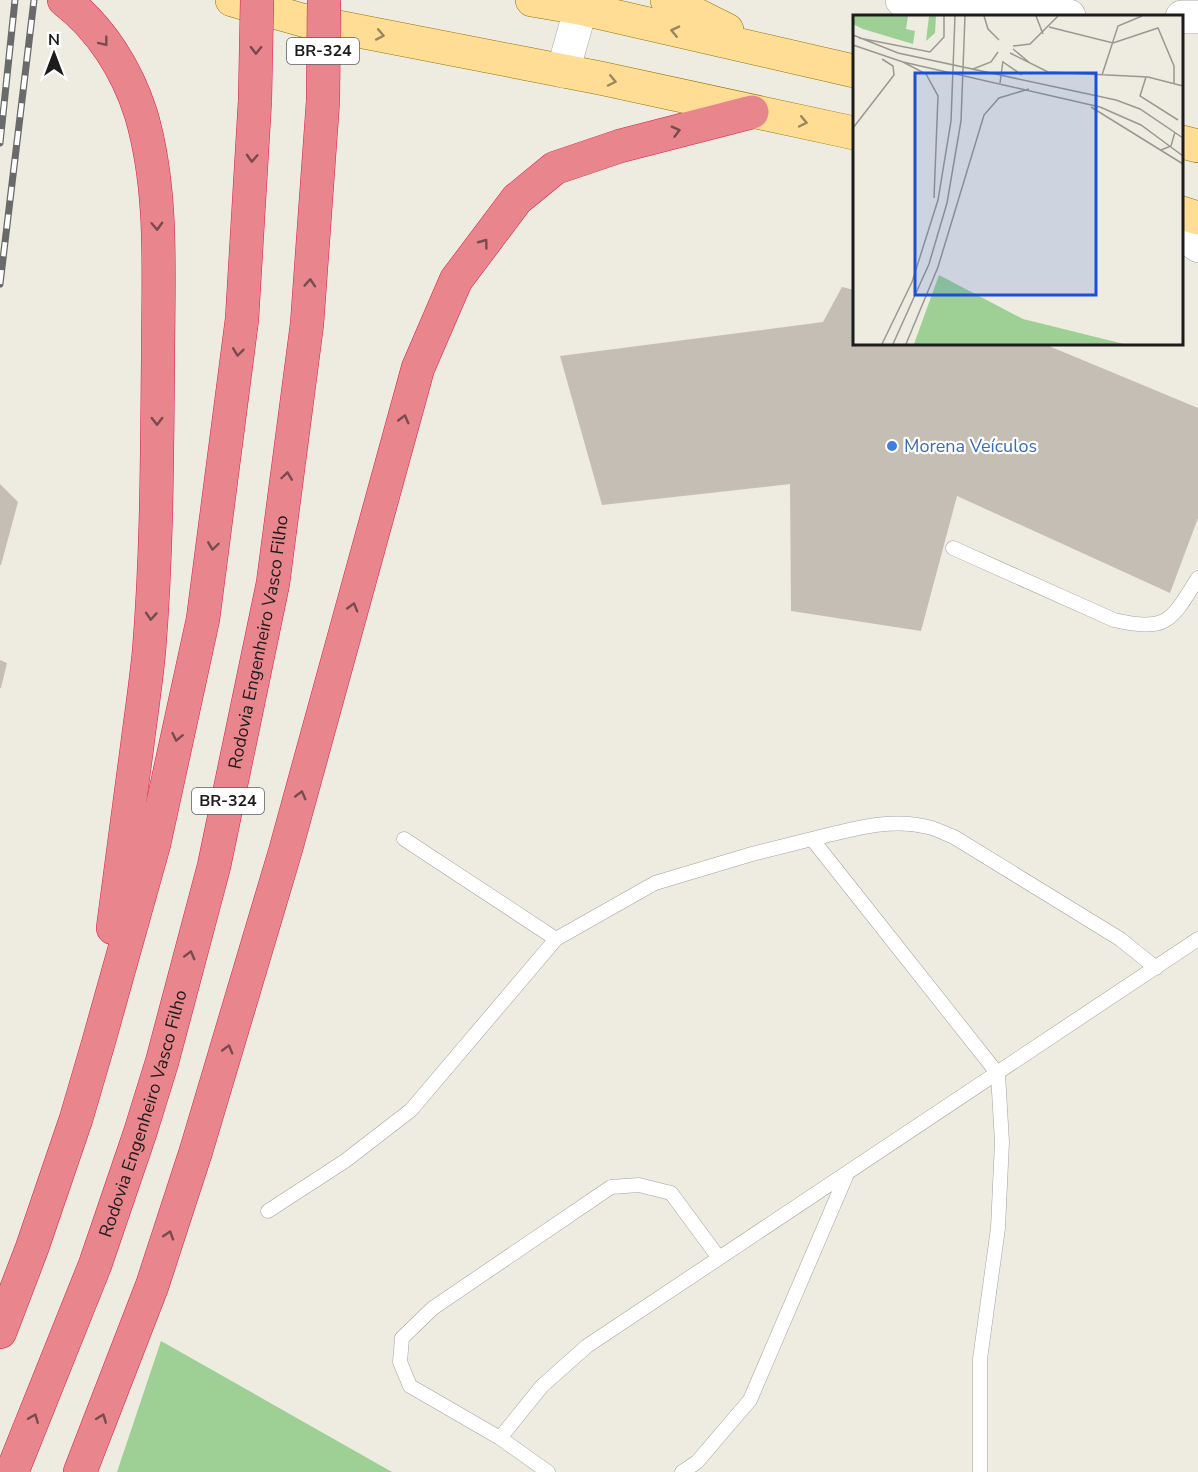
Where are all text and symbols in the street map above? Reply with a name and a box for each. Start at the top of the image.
inset map [853,15,1183,345]
north arrow [24,24,84,84]
one-way arrow [670,25,680,38]
one-way arrow [374,28,384,41]
text: N [48,29,60,51]
one-way arrow [97,35,108,46]
road number: BR-324 [287,38,359,64]
one-way arrow [250,45,262,54]
one-way arrow [607,74,617,87]
one-way arrow [798,115,808,128]
one-way arrow [671,126,681,139]
one-way arrow [245,153,258,162]
one-way arrow [150,221,163,230]
one-way arrow [477,239,488,250]
one-way arrow [303,278,316,287]
one-way arrow [232,348,244,357]
one-way arrow [397,414,409,425]
one-way arrow [151,416,163,425]
place label: Morena Veículos [904,434,1037,458]
marker: Morena Veículos [885,439,899,453]
one-way arrow [280,472,292,481]
street label: Rodovia Engenheiro Vasco Filho [223,514,294,771]
one-way arrow [208,541,220,550]
one-way arrow [345,602,358,612]
one-way arrow [145,611,158,620]
one-way arrow [172,732,185,742]
road number: BR-324 [192,788,264,814]
one-way arrow [294,790,306,801]
one-way arrow [183,950,196,960]
street label: Rodovia Engenheiro Vasco Filho [93,987,193,1241]
one-way arrow [220,1044,233,1054]
one-way arrow [161,1230,174,1241]
one-way arrow [27,1413,39,1424]
one-way arrow [95,1413,107,1424]

